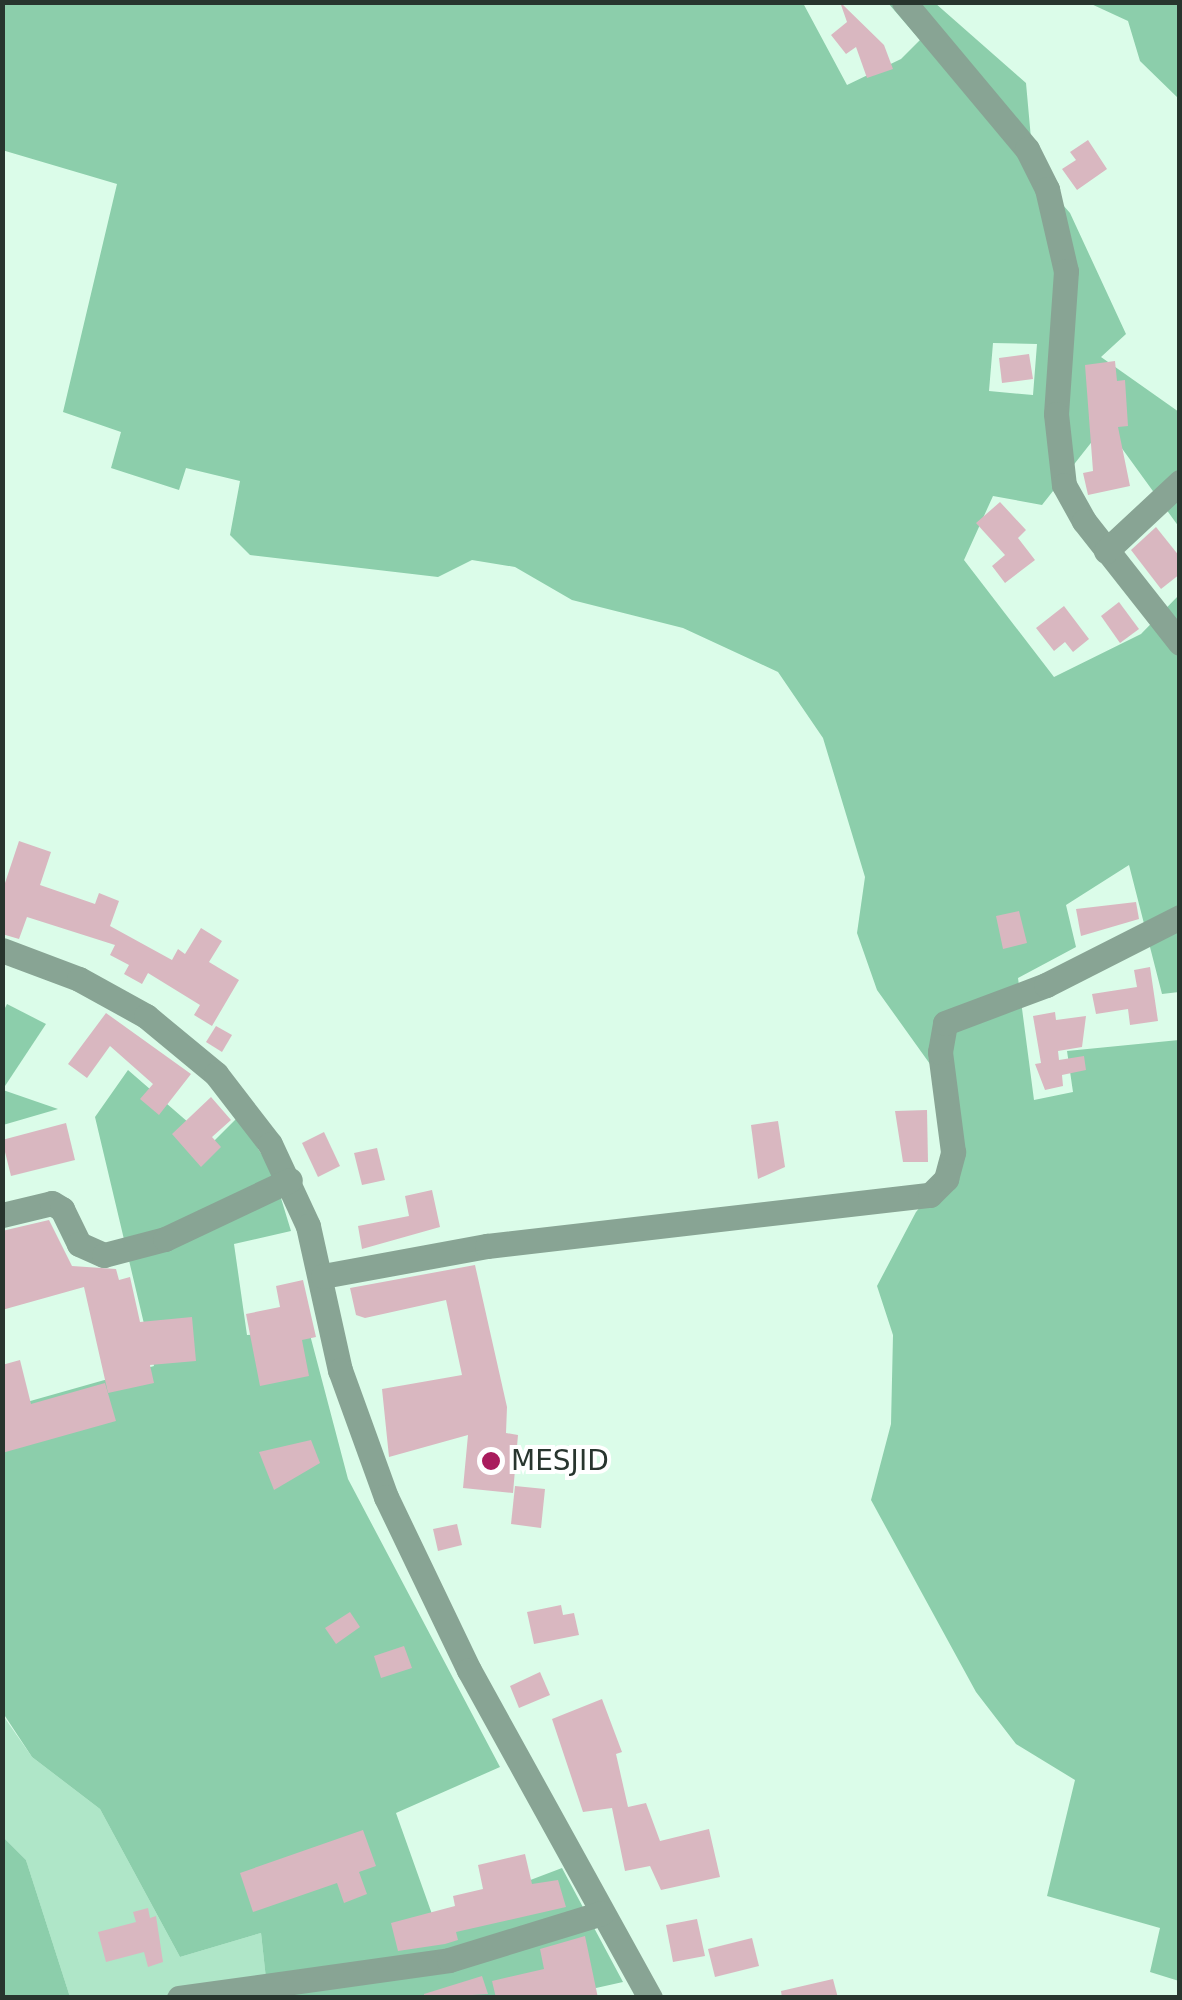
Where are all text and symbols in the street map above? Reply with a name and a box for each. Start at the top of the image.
place label: MESJID [511,1444,609,1478]
marker: MESJID [480,1450,502,1472]

